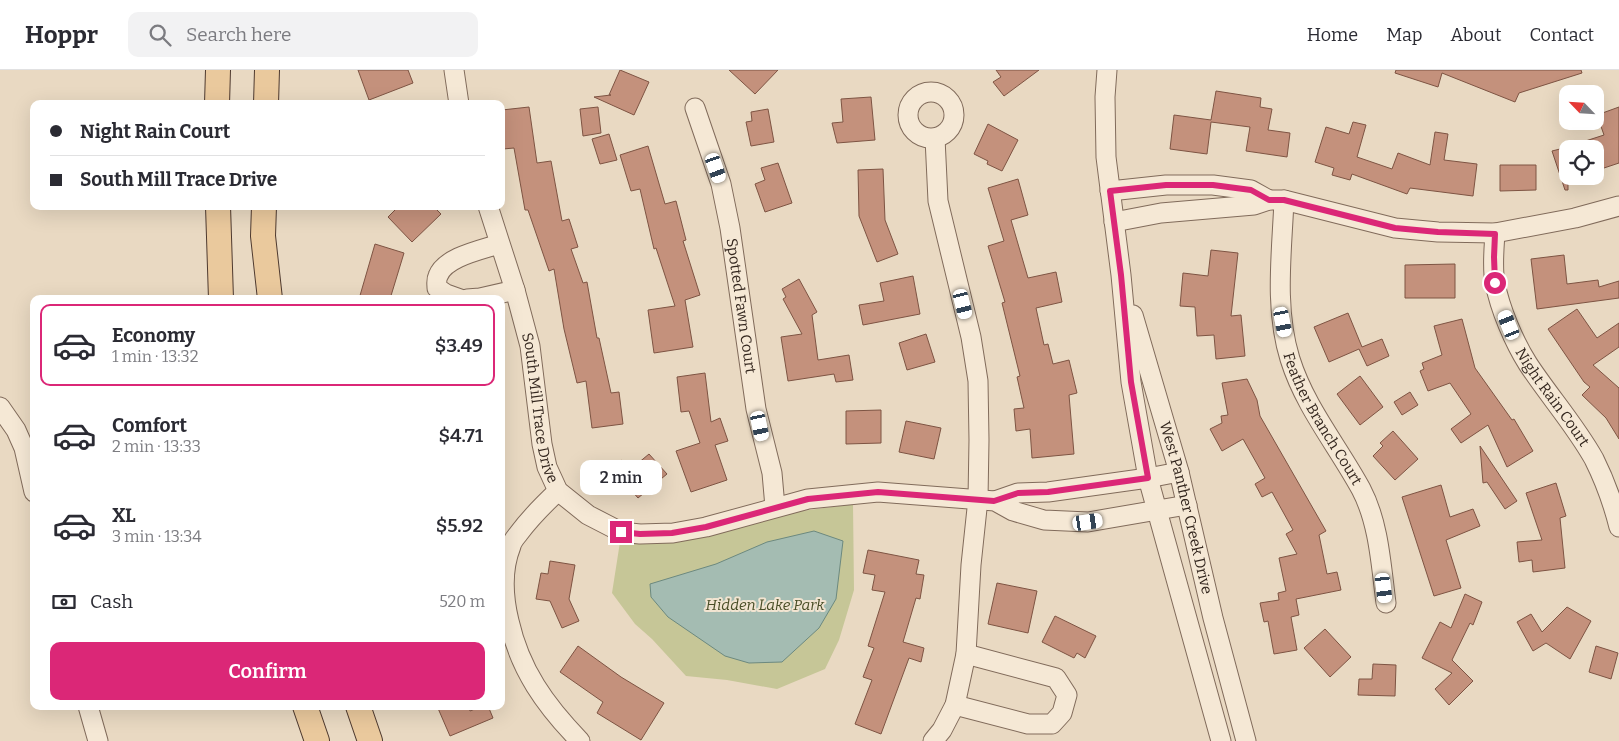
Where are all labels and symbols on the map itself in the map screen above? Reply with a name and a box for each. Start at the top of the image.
north arrow [1559,85,1604,130]
car [704,151,727,185]
street label: Spotted Fawn Court [723,237,760,375]
route start [1484,272,1506,294]
car [952,288,973,320]
car [1272,306,1293,338]
car [1496,308,1521,342]
street label: South Mill Trace Drive [518,331,562,486]
street label: Night Rain Court [1511,345,1593,450]
street label: Feather Branch Court [1279,350,1366,489]
car [749,410,770,442]
street label: West Panther Creek Drive [1156,419,1216,596]
callout: 2 min [580,460,662,494]
car [1072,512,1103,532]
route end [610,521,632,543]
car [1374,572,1393,604]
park label: Hidden Lake Park [706,596,825,614]

